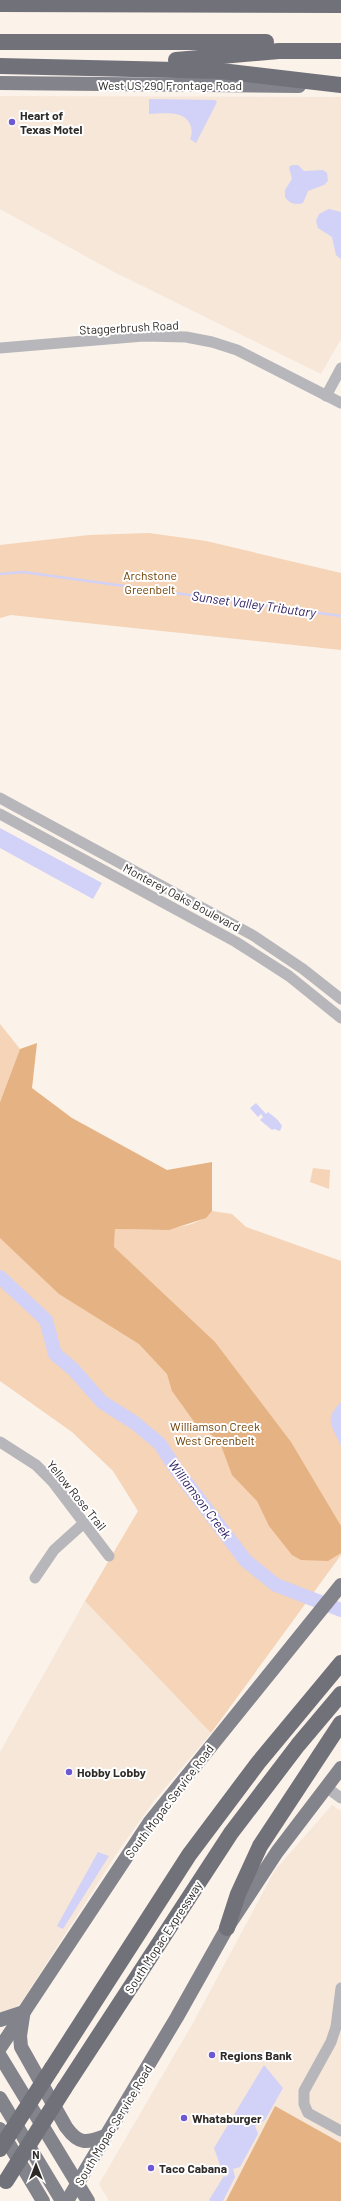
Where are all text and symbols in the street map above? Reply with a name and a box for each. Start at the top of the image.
street label: West US 290 Frontage Road [98,78,242,92]
place label: Heart of Texas Motel [20,108,83,136]
marker: Heart of Texas Motel [7,117,17,127]
street label: Staggerbrush Road [79,317,179,337]
park label: Archstone Greenbelt [123,568,177,596]
water label: Sunset Valley Tributary [191,587,318,621]
street label: Monterey Oaks Boulevard [121,860,243,934]
park label: Williamson Creek West Greenbelt [170,1419,260,1447]
water label: Williamson Creek [165,1456,235,1542]
street label: Yellow Rose Trail [44,1457,110,1533]
street label: South Mopac Service Road [122,1742,216,1860]
place label: Hobby Lobby [77,1765,146,1779]
marker: Hobby Lobby [64,1767,74,1777]
street label: South Mopac Expressway [121,1878,205,1996]
place label: Regions Bank [220,2048,293,2062]
marker: Regions Bank [207,2050,217,2060]
street label: South Mopac Service Road [71,2062,155,2188]
place label: Whataburger [192,2111,262,2125]
marker: Whataburger [179,2113,189,2123]
north arrow [16,2145,56,2185]
text: N [32,2148,40,2161]
place label: Taco Cabana [159,2161,227,2175]
marker: Taco Cabana [146,2163,156,2173]

